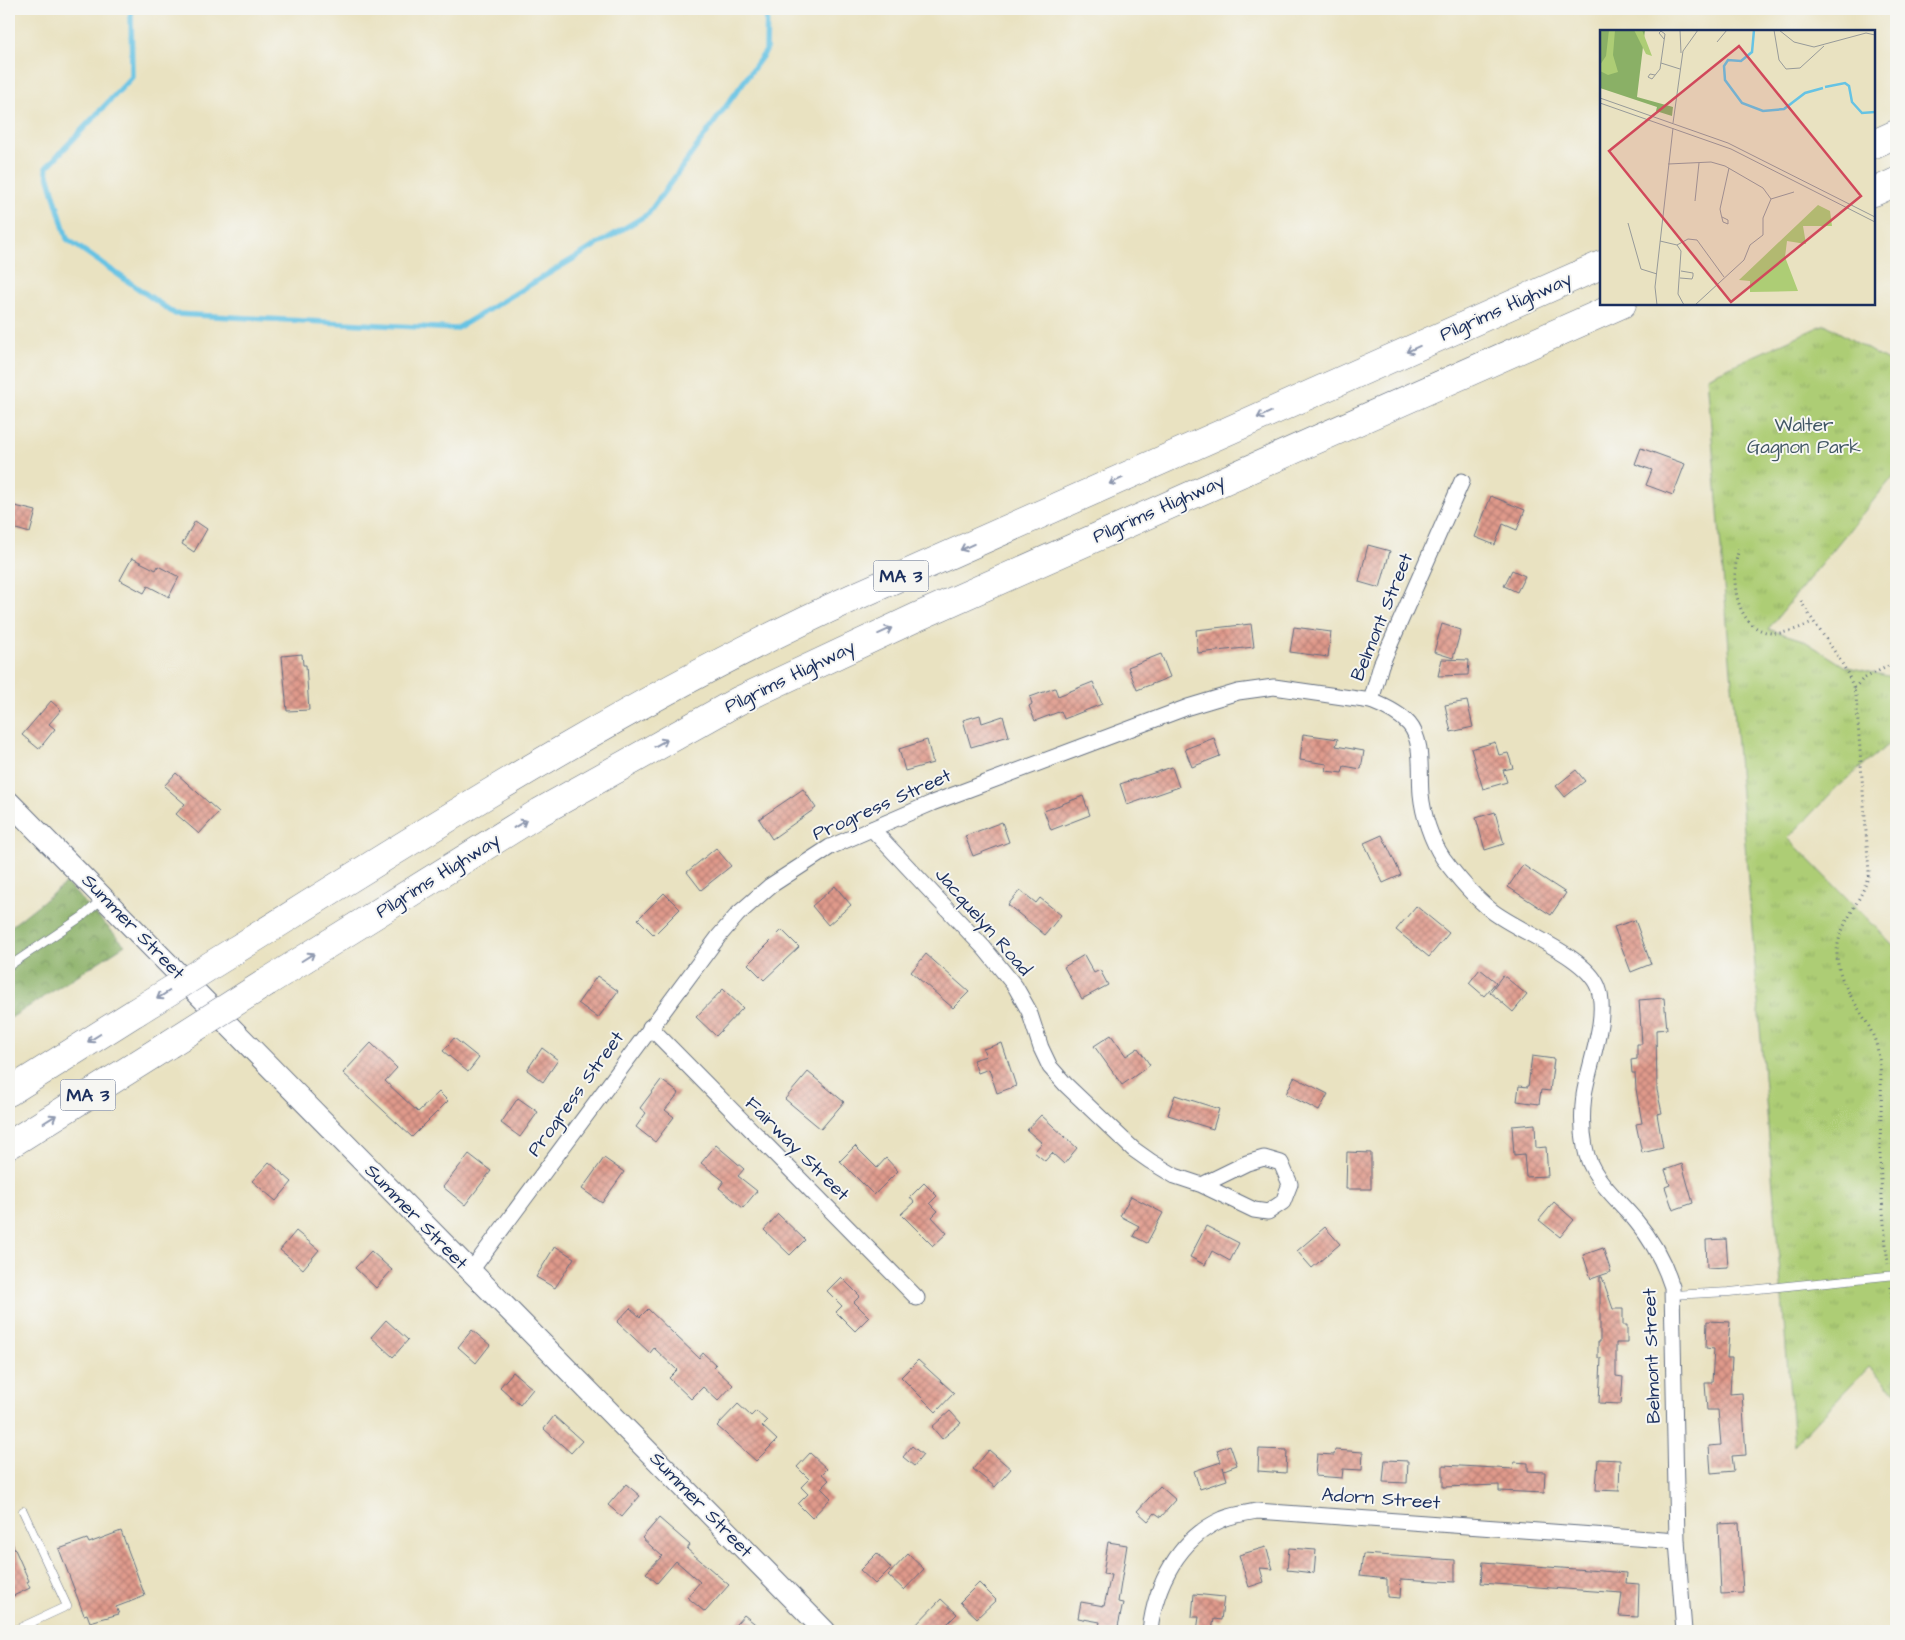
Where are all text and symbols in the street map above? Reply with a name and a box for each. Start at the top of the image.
inset map [1600,30,1875,305]
street label: Pilgrims Highway [1436,266,1577,349]
one-way arrow [1406,344,1421,354]
one-way arrow [1257,410,1272,420]
park label: Walter Gagnon Park [1747,412,1861,462]
street label: Pilgrims Highway [1089,468,1230,551]
one-way arrow [1109,476,1124,486]
one-way arrow [960,542,975,552]
street label: Belmont Street [1344,549,1420,685]
road number: MA 3 [874,560,928,592]
one-way arrow [877,626,892,636]
street label: Pilgrims Highway [720,633,861,721]
one-way arrow [653,738,668,747]
street label: Progress Street [808,762,956,849]
one-way arrow [513,819,527,829]
street label: Pilgrims Highway [371,827,506,926]
street label: Jacquelyn Road [928,862,1038,983]
street label: Summer Street [75,868,191,986]
one-way arrow [301,951,315,961]
one-way arrow [156,990,170,1001]
street label: Progress Street [521,1025,632,1163]
one-way arrow [88,1034,102,1044]
road number: MA 3 [61,1080,116,1110]
street label: Fairway Street [738,1091,856,1208]
one-way arrow [43,1113,57,1124]
street label: Summer Street [358,1158,474,1276]
street label: Belmont Street [1636,1287,1668,1424]
street label: Summer Street [643,1446,759,1564]
street label: Adorn Street [1321,1481,1442,1517]

